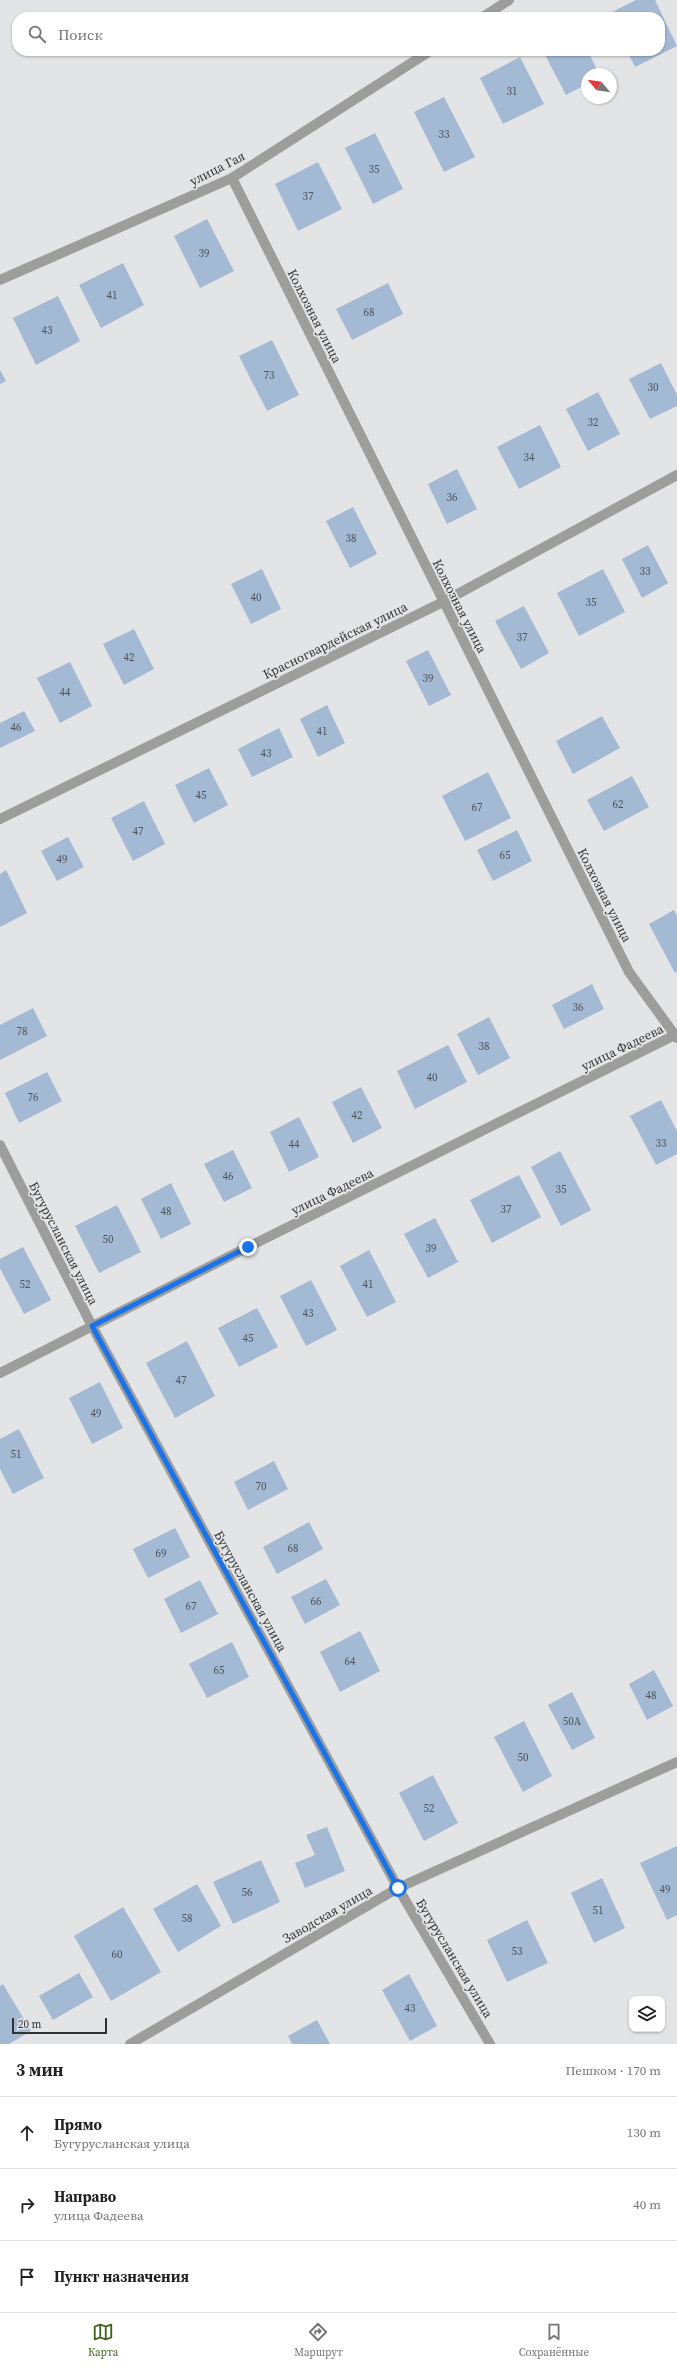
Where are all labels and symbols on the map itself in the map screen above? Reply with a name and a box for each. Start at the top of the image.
north arrow [581,68,617,104]
house number: 31 [507,84,518,99]
house number: 33 [439,127,450,142]
street label: улица Гая [187,147,248,190]
house number: 35 [369,162,380,177]
house number: 37 [303,189,314,204]
house number: 39 [199,246,210,261]
street label: Колхозная улица [284,266,346,366]
house number: 41 [107,288,118,303]
house number: 68 [364,305,375,320]
house number: 43 [42,323,53,338]
house number: 73 [264,368,275,383]
house number: 30 [648,380,659,395]
house number: 32 [588,415,599,430]
house number: 34 [524,450,535,465]
house number: 36 [447,490,458,505]
house number: 38 [346,531,357,546]
street label: Колхозная улица [429,556,491,656]
house number: 33 [640,564,651,579]
house number: 40 [251,590,262,605]
house number: 35 [586,595,597,610]
street label: Красногвардейская улица [260,598,411,683]
house number: 37 [517,630,528,645]
house number: 42 [124,650,135,665]
house number: 39 [423,671,434,686]
house number: 44 [60,685,71,700]
house number: 46 [11,720,22,735]
house number: 41 [317,724,328,739]
house number: 43 [261,746,272,761]
house number: 45 [196,788,207,803]
house number: 62 [613,797,624,812]
house number: 67 [472,800,483,815]
house number: 47 [133,824,144,839]
street label: Колхозная улица [574,845,636,945]
house number: 65 [500,848,511,863]
house number: 49 [57,852,68,867]
house number: 36 [573,1000,584,1015]
street label: улица Фадеева [578,1020,667,1075]
house number: 78 [17,1024,28,1039]
house number: 38 [479,1039,490,1054]
house number: 40 [427,1070,438,1085]
house number: 76 [28,1090,39,1105]
house number: 42 [352,1108,363,1123]
house number: 33 [656,1136,667,1151]
house number: 44 [289,1137,300,1152]
street label: улица Фадеева [288,1164,377,1219]
house number: 46 [223,1169,234,1184]
street label: Бугурусланская улица [25,1179,102,1308]
house number: 35 [556,1182,567,1197]
house number: 37 [501,1202,512,1217]
house number: 48 [161,1204,172,1219]
house number: 50 [103,1232,114,1247]
route end [239,1238,257,1256]
house number: 39 [426,1241,437,1256]
house number: 52 [20,1277,31,1292]
house number: 41 [363,1277,374,1292]
house number: 43 [303,1306,314,1321]
house number: 45 [243,1331,254,1346]
house number: 47 [176,1373,187,1388]
house number: 49 [91,1406,102,1421]
house number: 51 [11,1447,22,1462]
house number: 70 [256,1479,267,1494]
street label: Бугурусланская улица [210,1528,291,1655]
house number: 68 [288,1541,299,1556]
house number: 69 [156,1546,167,1561]
house number: 66 [311,1594,322,1609]
house number: 67 [186,1599,197,1614]
house number: 64 [345,1654,356,1669]
house number: 65 [214,1663,225,1678]
house number: 48 [646,1688,657,1703]
house number: 50А [563,1714,582,1729]
house number: 50 [518,1750,529,1765]
house number: 52 [424,1801,435,1816]
route start [389,1879,407,1897]
street label: Заводская улица [279,1882,376,1947]
house number: 49 [660,1882,671,1897]
house number: 56 [242,1885,253,1900]
street label: Бугурусланская улица [412,1896,497,2021]
house number: 51 [593,1903,604,1918]
house number: 58 [182,1911,193,1926]
house number: 53 [512,1944,523,1959]
house number: 60 [112,1947,123,1962]
house number: 43 [405,2001,416,2016]
scale bar [12,2016,107,2035]

